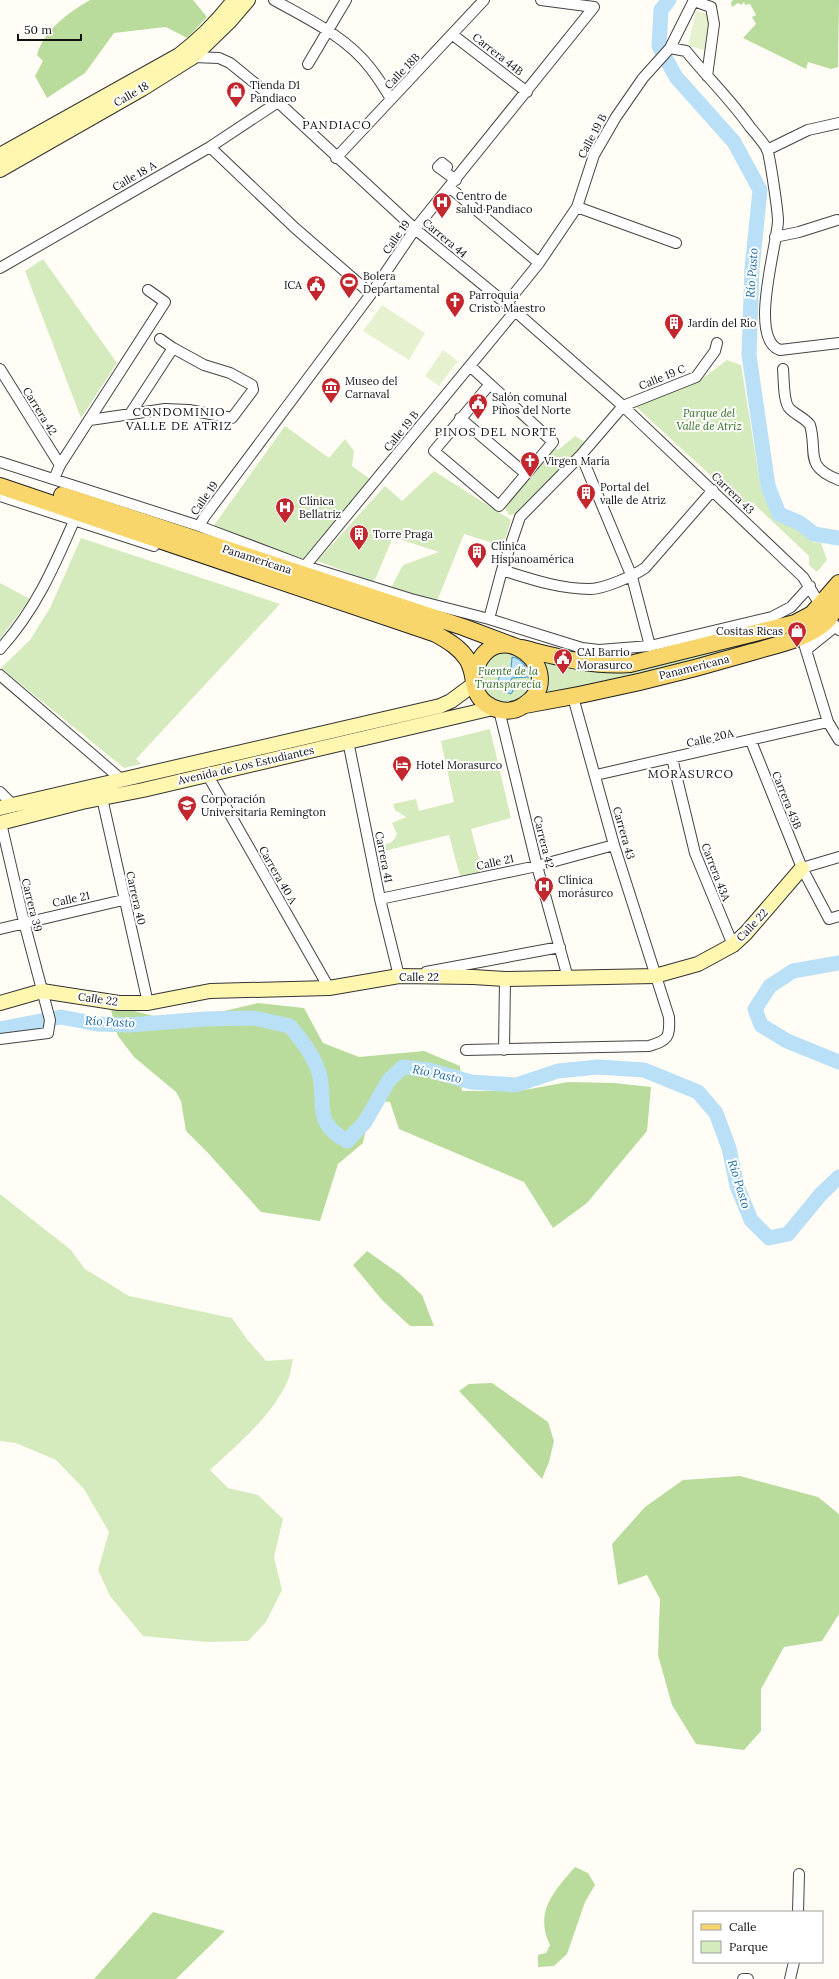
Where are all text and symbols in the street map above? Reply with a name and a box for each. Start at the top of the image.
scale bar [18,16,81,42]
text: 50 m [24,22,52,37]
street label: Carrera 44B [470,30,526,78]
street label: Calle 18B [381,50,423,92]
street label: Calle 18 [111,78,151,110]
place label: Tienda D1 Pandiaco [250,78,300,105]
shop icon: Tienda D1 Pandiaco [225,80,247,108]
street label: Calle 19 B [574,111,610,161]
district label: PANDIACO [302,117,372,132]
street label: Calle 18 A [110,157,159,194]
place label: Centro de salud Pandiaco [456,189,532,216]
hospital icon: Centro de salud Pandiaco [431,191,453,219]
street label: Carrera 44 [420,215,470,261]
street label: Calle 19 [379,217,413,257]
water label: Río Pasto [742,247,761,298]
place label: Bolera Departamental [363,269,439,296]
sports icon: Bolera Departamental [338,271,360,299]
public building icon: ICA [305,274,327,302]
place label: ICA [284,278,303,292]
place label: Parroquia Cristo Maestro [469,288,545,315]
church icon: Parroquia Cristo Maestro [444,290,466,318]
building icon: Jardín del Río [663,312,685,340]
place label: Jardín del Río [687,316,756,330]
street label: Calle 19 C [637,361,688,393]
place label: Museo del Carnaval [345,374,398,401]
museum icon: Museo del Carnaval [320,376,342,404]
street label: Carrera 42 [20,384,60,438]
place label: Salón comunal Pinos del Norte [492,390,571,417]
public building icon: Salón comunal Pinos del Norte [467,392,489,420]
district label: CONDOMINIO VALLE DE ATRIZ [125,404,232,433]
park label: Parque del Valle de Atriz [676,406,742,433]
street label: Calle 19 B [380,408,422,454]
district label: PINOS DEL NORTE [435,424,557,439]
church icon: Virgen María [519,450,541,478]
place label: Virgen María [543,454,610,468]
street label: Carrera 43 [709,469,757,517]
street label: Calle 19 [187,478,221,518]
place label: Portal del valle de Atriz [600,480,666,507]
building icon: Portal del valle de Atriz [575,482,597,510]
place label: Clínica Bellatriz [299,494,341,521]
hospital icon: Clínica Bellatriz [274,496,296,524]
building icon: Torre Praga [348,523,370,551]
place label: Torre Praga [373,527,433,541]
place label: Clínica Hispanoamérica [491,539,574,566]
street label: Panamericana [221,541,294,577]
building icon: Clínica Hispanoamérica [466,541,488,569]
shop icon: Cositas Ricas [786,620,808,648]
place label: Cositas Ricas [716,624,783,638]
place label: CAI Barrio Morasurco [577,645,632,672]
public building icon: CAI Barrio Morasurco [552,647,574,675]
street label: Panamericana [657,651,731,683]
park label: Fuente de la Transparecia [475,664,542,691]
street label: Calle 20A [685,726,736,750]
street label: Avenida de Los Estudiantes [176,743,315,788]
hotel icon: Hotel Morasurco [391,754,413,782]
place label: Hotel Morasurco [416,758,502,772]
district label: MORASURCO [648,766,734,781]
street label: Carrera 43B [769,769,805,831]
place label: Corporación Universitaria Remington [201,792,326,819]
school or university icon: Corporación Universitaria Remington [176,794,198,822]
street label: Carrera 43 [610,805,638,861]
street label: Carrera 42 [531,814,557,870]
street label: Carrera 41 [372,830,396,884]
street label: Carrera 43A [699,841,734,904]
street label: Carrera 40 A [256,844,301,907]
street label: Calle 21 [475,851,515,873]
street label: Carrera 40 [123,870,149,926]
place label: Clínica morásurco [558,873,613,900]
hospital icon: Clínica morásurco [533,875,555,903]
street label: Carrera 39 [19,877,45,933]
street label: Calle 21 [51,888,91,910]
street label: Calle 22 [733,906,771,944]
street label: Calle 22 [399,970,439,984]
street label: Calle 22 [77,989,119,1009]
water label: Río Pasto [85,1013,135,1030]
water label: Río Pasto [411,1061,463,1086]
water label: Río Pasto [725,1158,754,1210]
legend [693,1911,823,1963]
text: Calle [729,1919,757,1934]
text: Parque [729,1939,769,1954]

